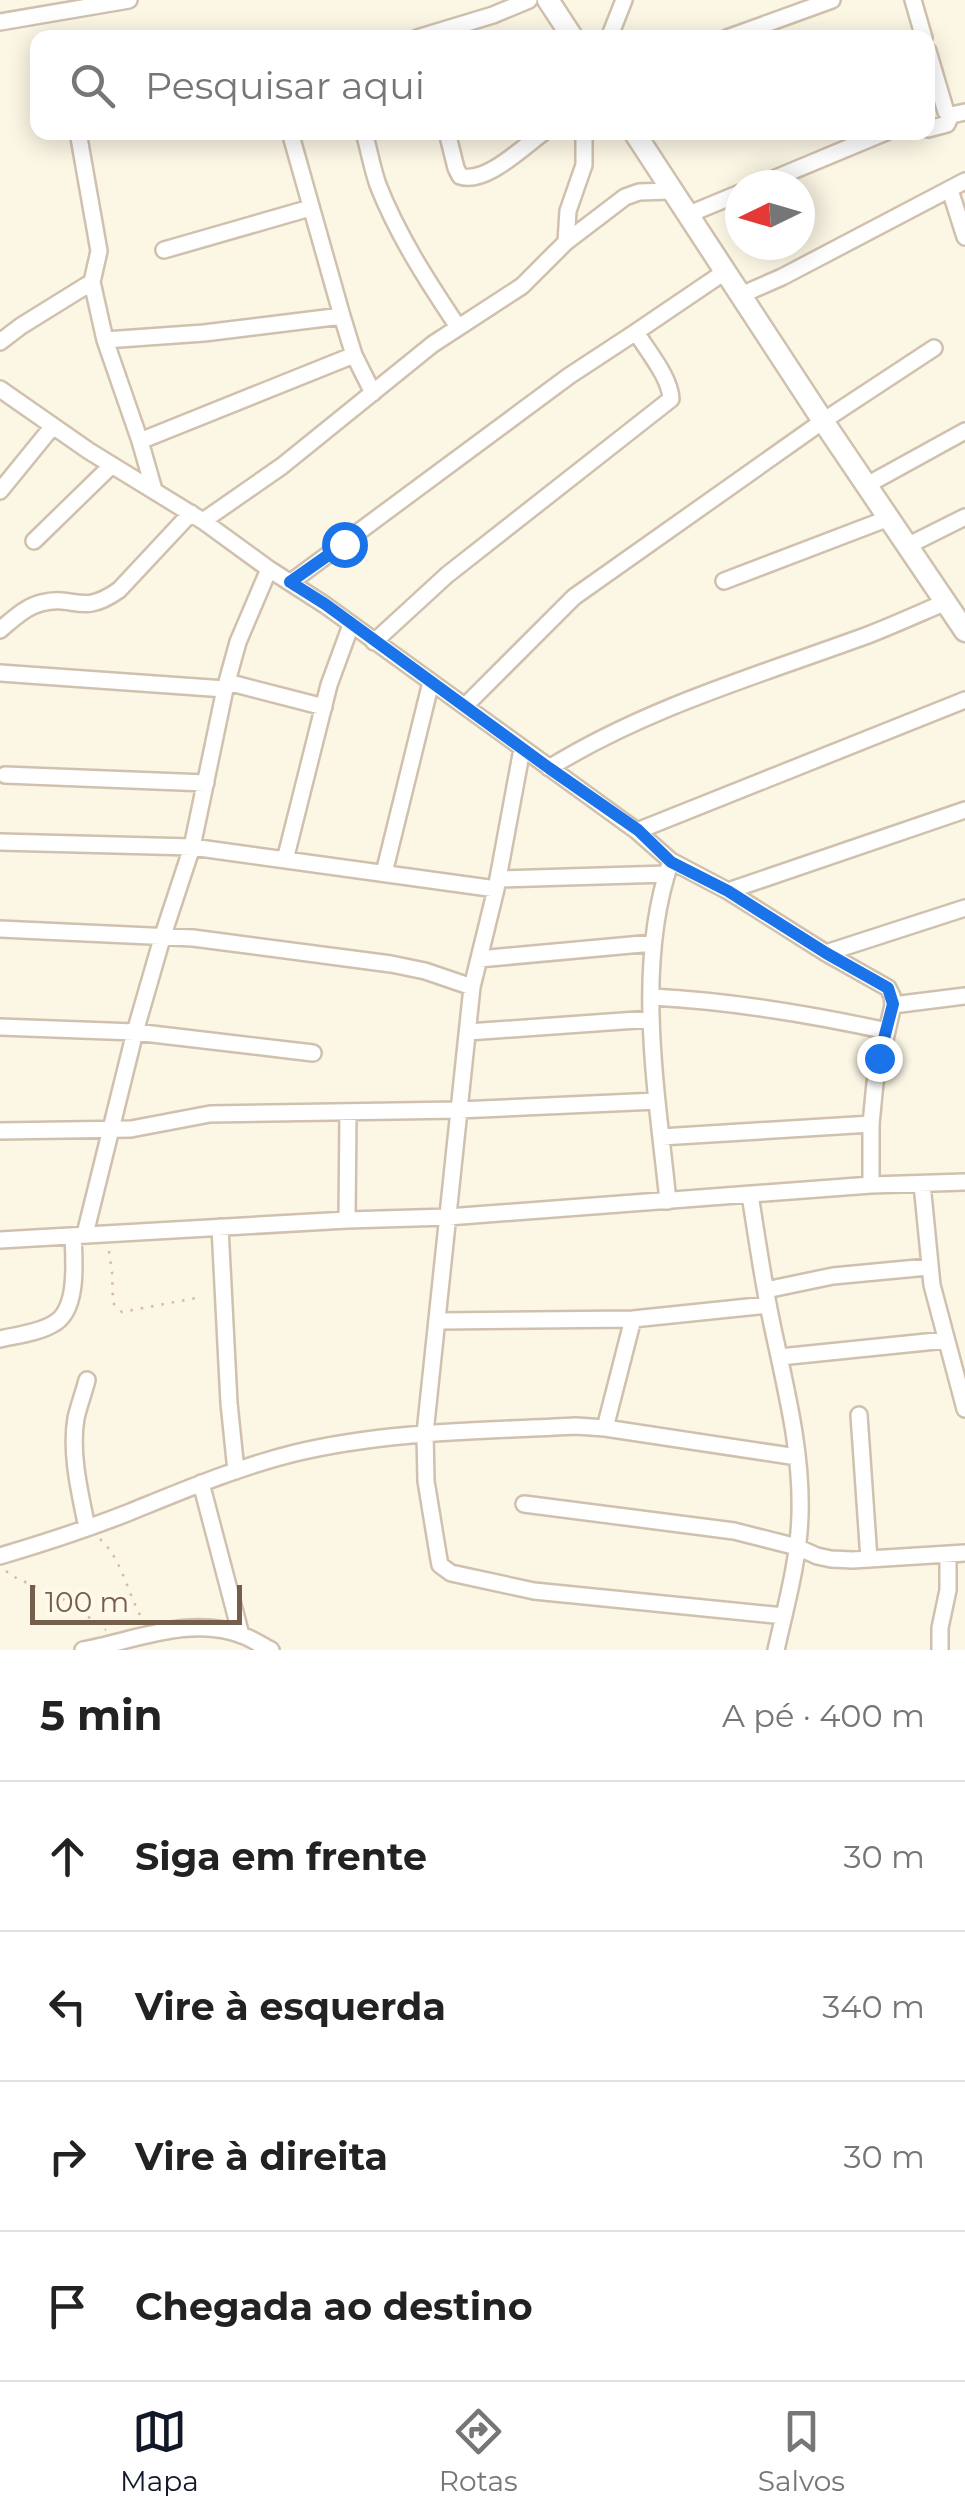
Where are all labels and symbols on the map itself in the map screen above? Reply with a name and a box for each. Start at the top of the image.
north arrow [725,170,815,260]
route start [322,522,368,568]
route end [857,1036,903,1082]
scale bar [30,1580,242,1624]

